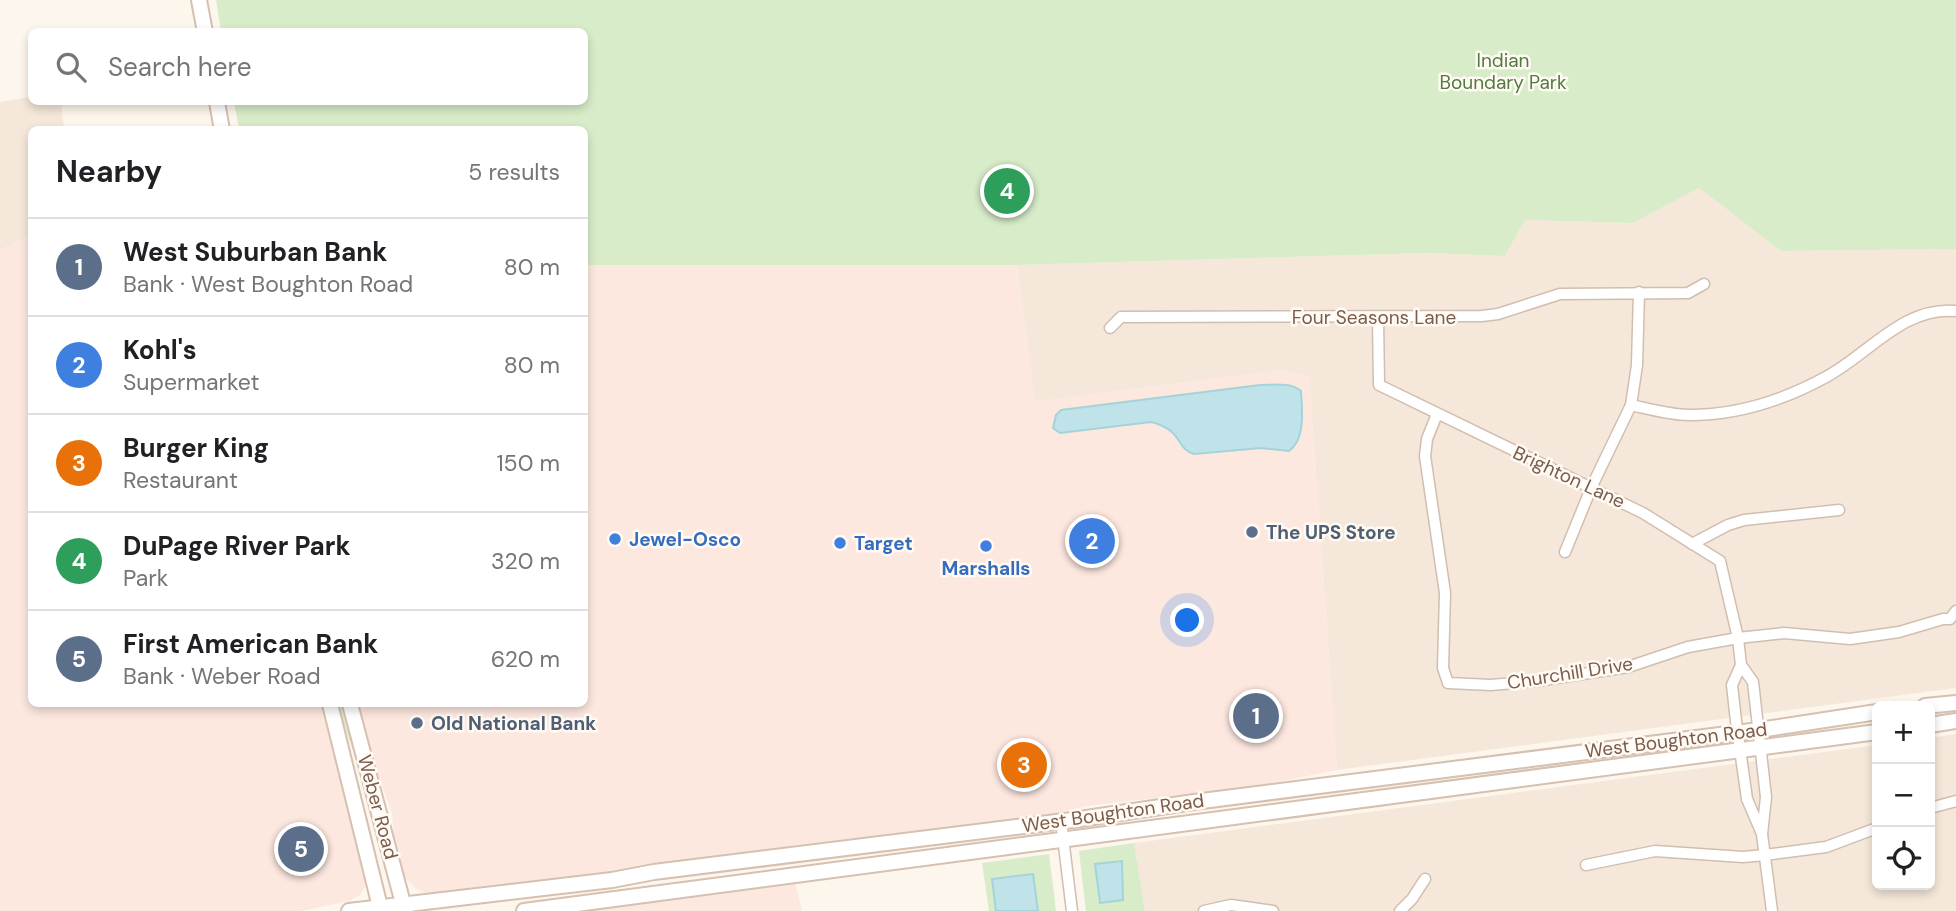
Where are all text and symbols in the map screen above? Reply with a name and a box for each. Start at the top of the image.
search box [28,28,588,105]
icon: search [52,48,90,86]
park label: Indian Boundary Park [1440,48,1567,95]
text: Search here [108,50,251,84]
text: Nearby [56,152,162,191]
text: 5 results [468,157,560,187]
pin: 4 [984,165,1030,217]
text: West Suburban Bank [123,235,387,269]
text: 1 [75,252,83,282]
text: 80 m [504,252,560,282]
text: Bank · West Boughton Road [123,269,413,299]
street label: Four Seasons Lane [1292,305,1456,330]
text: Kohl's [123,333,197,367]
text: 2 [72,350,86,380]
text: 80 m [504,350,560,380]
text: Supermarket [123,367,259,397]
text: Burger King [123,431,269,465]
street label: Brighton Lane [1509,440,1629,514]
text: 3 [72,448,86,478]
text: 150 m [496,448,560,478]
text: Restaurant [123,465,238,495]
pin: 2 [1069,515,1115,567]
place label: The UPS Store [1266,520,1396,545]
marker: The UPS Store [1244,524,1260,540]
place label: Jewel-Osco [629,527,741,552]
text: DuPage River Park [123,529,351,563]
marker: Jewel-Osco [607,531,623,547]
place label: Target [854,531,913,556]
marker: Target [832,535,848,551]
marker: Marshalls [978,538,994,554]
text: 4 [72,546,86,576]
text: 320 m [491,546,560,576]
place label: Marshalls [942,556,1030,581]
text: Park [123,563,168,593]
your location [1170,603,1204,637]
text: First American Bank [123,627,378,661]
text: 5 [72,644,86,674]
text: 620 m [491,644,560,674]
street label: Churchill Drive [1505,651,1635,695]
text: Bank · Weber Road [123,661,321,691]
pin: 1 [1233,690,1279,742]
map controls [1872,701,1935,890]
button: + [1872,701,1935,764]
place label: Old National Bank [431,711,596,736]
marker: Old National Bank [409,715,425,731]
street label: West Boughton Road [1583,716,1769,764]
pin: 3 [1001,739,1047,791]
street label: Weber Road [352,752,404,862]
button: − [1872,764,1935,827]
street label: West Boughton Road [1020,788,1206,838]
pin: 5 [278,823,324,875]
button: locate [1872,827,1935,890]

